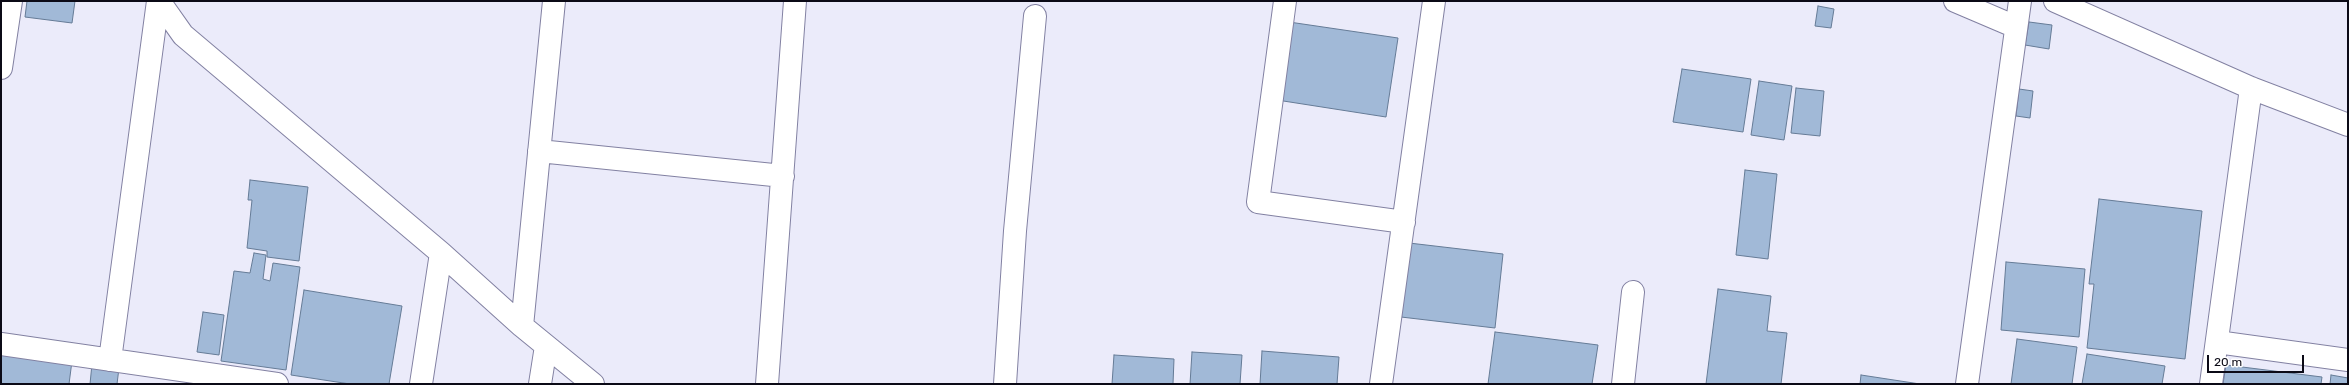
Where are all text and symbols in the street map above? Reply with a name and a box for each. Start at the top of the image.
scale bar [2209,347,2306,373]
text: 20 m [2214,355,2242,369]

